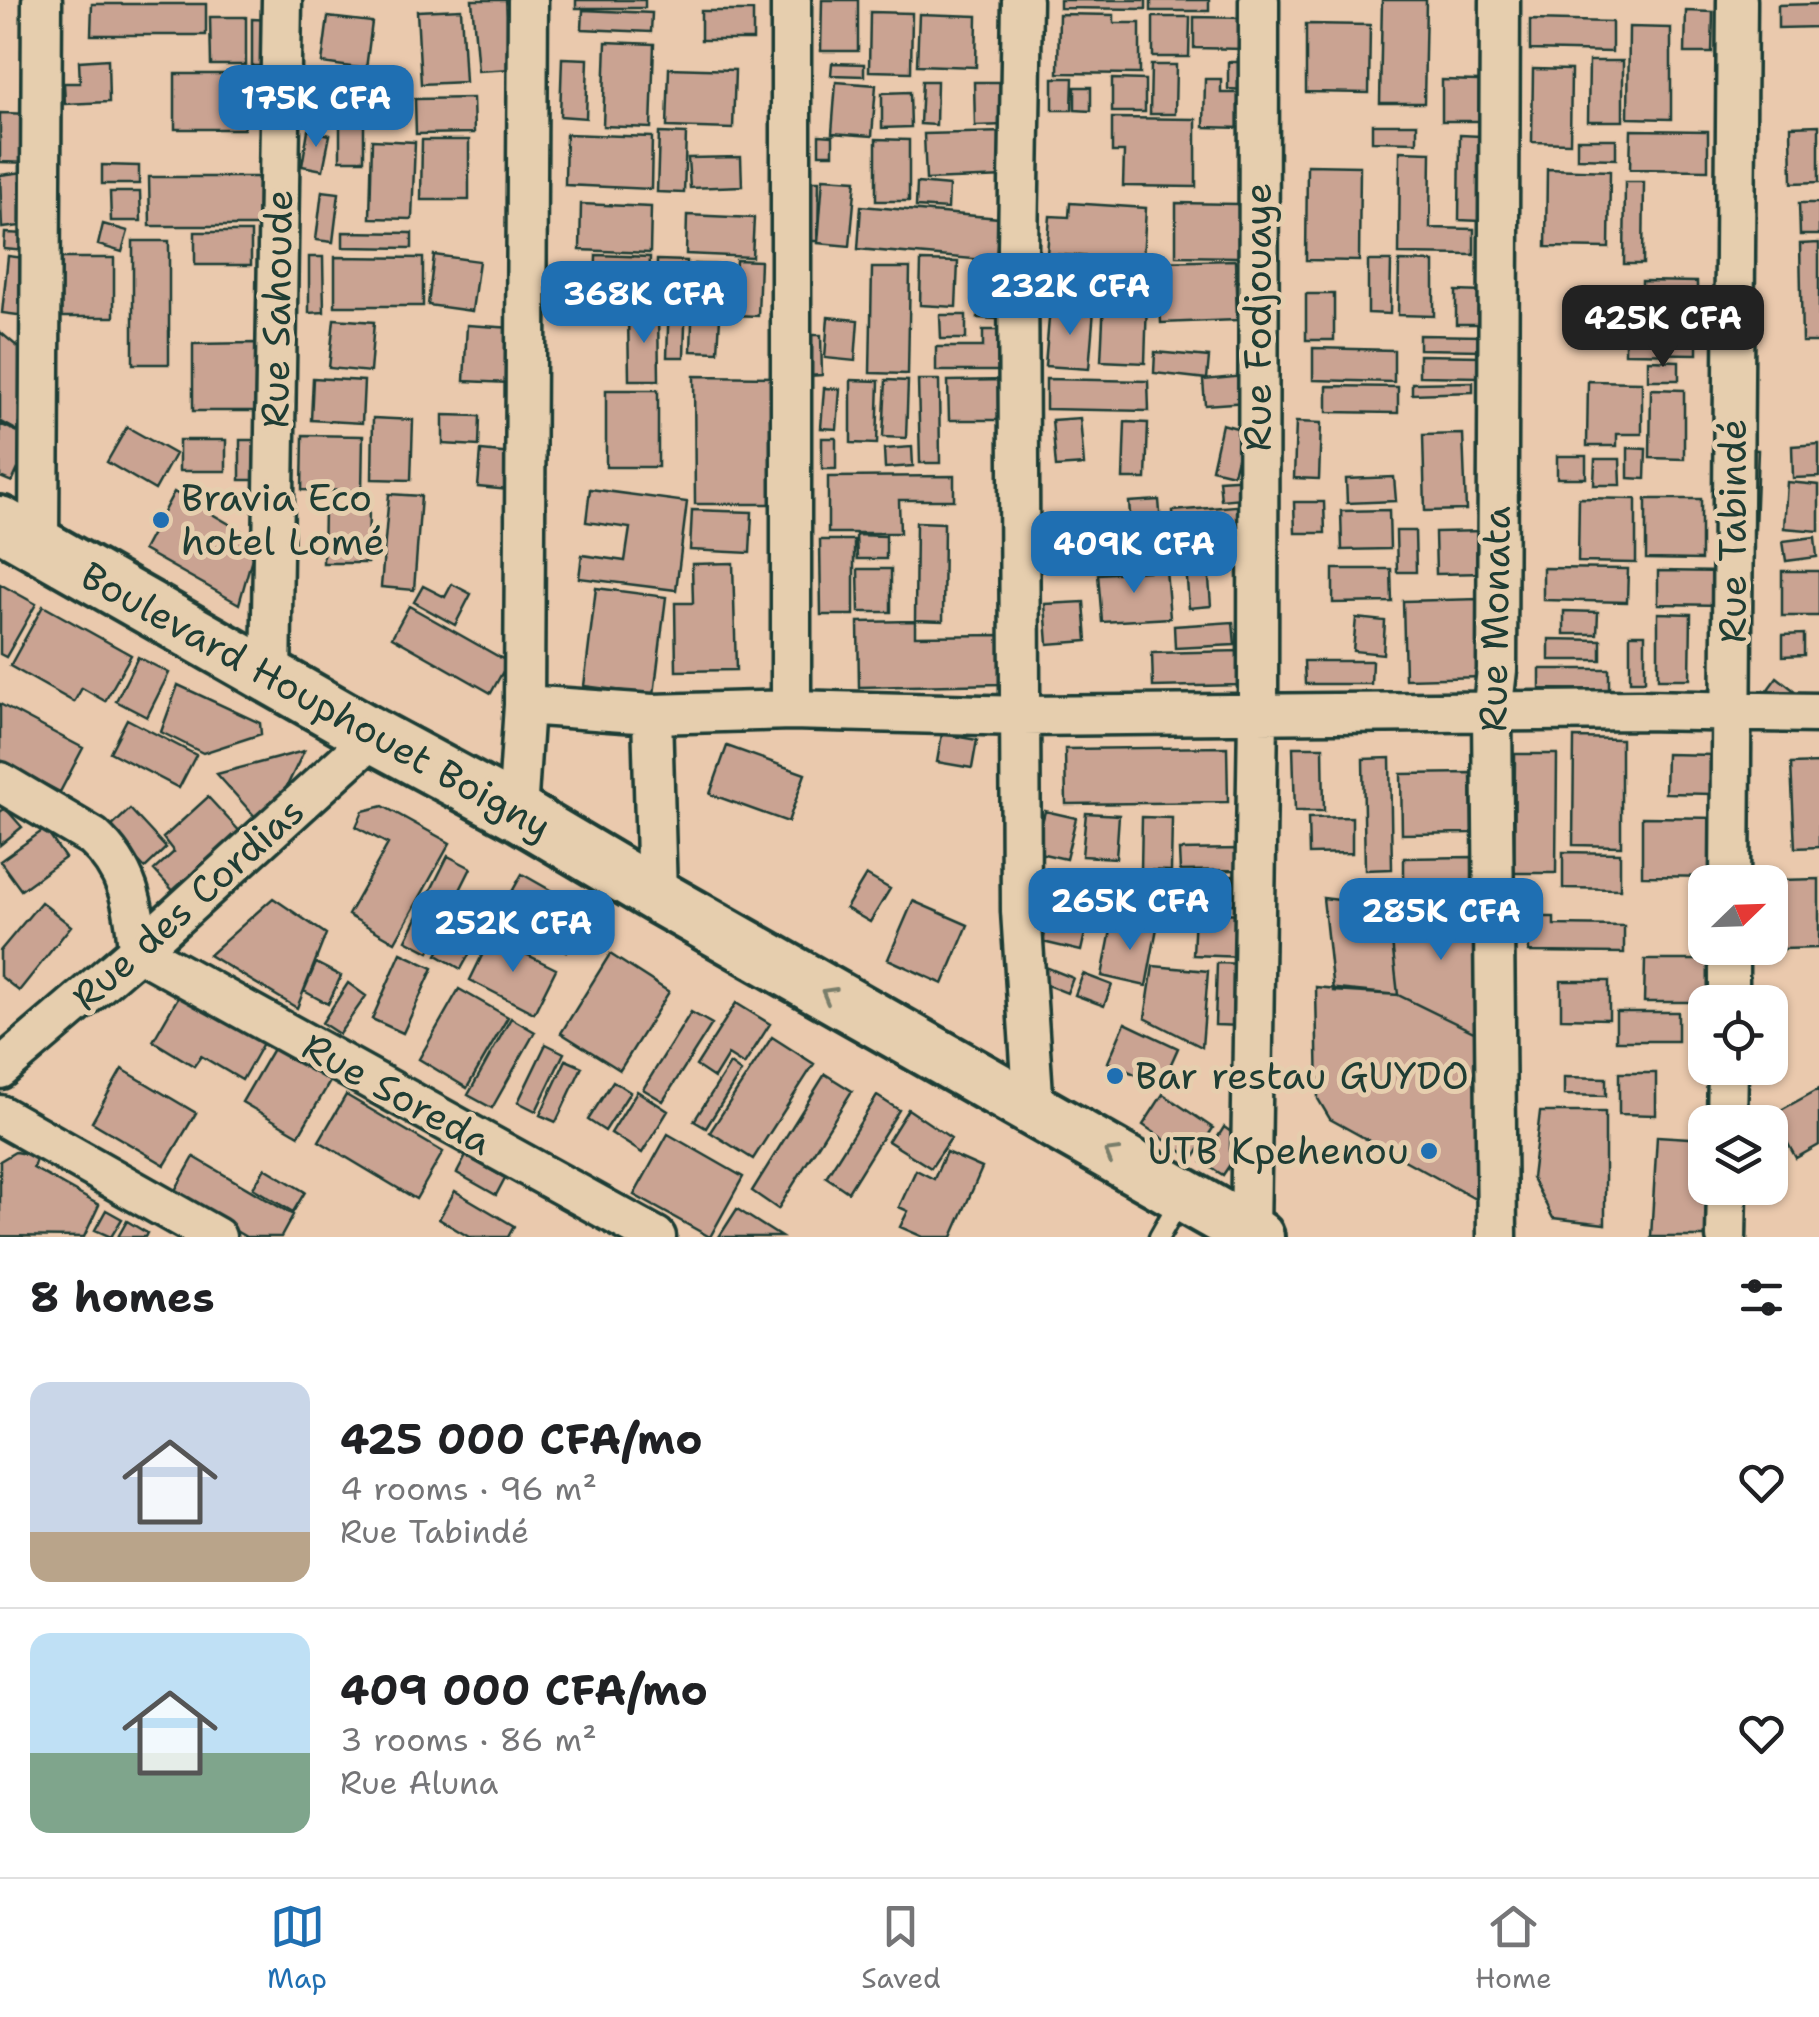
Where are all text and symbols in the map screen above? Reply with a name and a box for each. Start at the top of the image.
pin: 175K CFA [213,65,419,150]
text: 175K CFA [241,76,391,119]
street label: Rue Fodjouaye [1232,183,1283,451]
street label: Rue Sahoude [249,189,304,429]
pin: 232K CFA [967,253,1173,338]
pin: 368K CFA [541,261,747,346]
text: 232K CFA [990,264,1150,307]
text: 368K CFA [563,272,725,315]
pin: 425K CFA [1560,285,1766,370]
text: 425K CFA [1584,296,1742,339]
street label: Rue Tabindé [1707,419,1758,643]
place label: Bravia Eco hotel Lomé [181,472,385,567]
street label: Rue Monata [1467,505,1522,733]
marker: Bravia Eco hotel Lomé [150,509,172,531]
pin: 409K CFA [1031,511,1237,596]
text: 409K CFA [1053,522,1215,565]
street label: Boulevard Houphouet Boigny [72,550,561,851]
street label: Rue des Cordias [61,786,315,1022]
north arrow [1688,865,1788,965]
map controls [1688,865,1788,1205]
pin: 265K CFA [1027,868,1233,953]
pin: 285K CFA [1338,878,1544,963]
text: 265K CFA [1051,879,1209,922]
text: 285K CFA [1361,889,1521,932]
pin: 252K CFA [410,890,616,975]
text: 252K CFA [434,901,592,944]
button: locate [1688,985,1788,1085]
one-way arrow [821,986,839,1006]
street label: Rue Soreda [293,1021,501,1167]
place label: Bar restau GUYDO [1135,1050,1469,1101]
marker: Bar restau GUYDO [1104,1065,1126,1087]
button: layers [1688,1105,1788,1205]
place label: UTB Kpehenou [1147,1125,1409,1176]
marker: UTB Kpehenou [1418,1140,1440,1162]
one-way arrow [1104,1147,1122,1166]
text: 8 homes [30,1269,215,1325]
icon: filters [1734,1270,1789,1325]
text: 425 000 CFA/mo [340,1411,703,1467]
icon: home [110,1422,230,1542]
icon: heart [1734,1455,1789,1510]
text: 4 rooms · 96 m² [340,1467,597,1510]
text: Rue Tabindé [340,1510,529,1553]
text: 409 000 CFA/mo [340,1662,708,1718]
icon: home [110,1673,230,1793]
icon: heart [1734,1706,1789,1761]
text: 3 rooms · 86 m² [340,1718,597,1761]
text: Rue Aluna [340,1761,499,1804]
tab: Map [267,1899,327,1997]
tab: Saved [861,1899,941,1997]
tab: Home [1475,1899,1552,1997]

